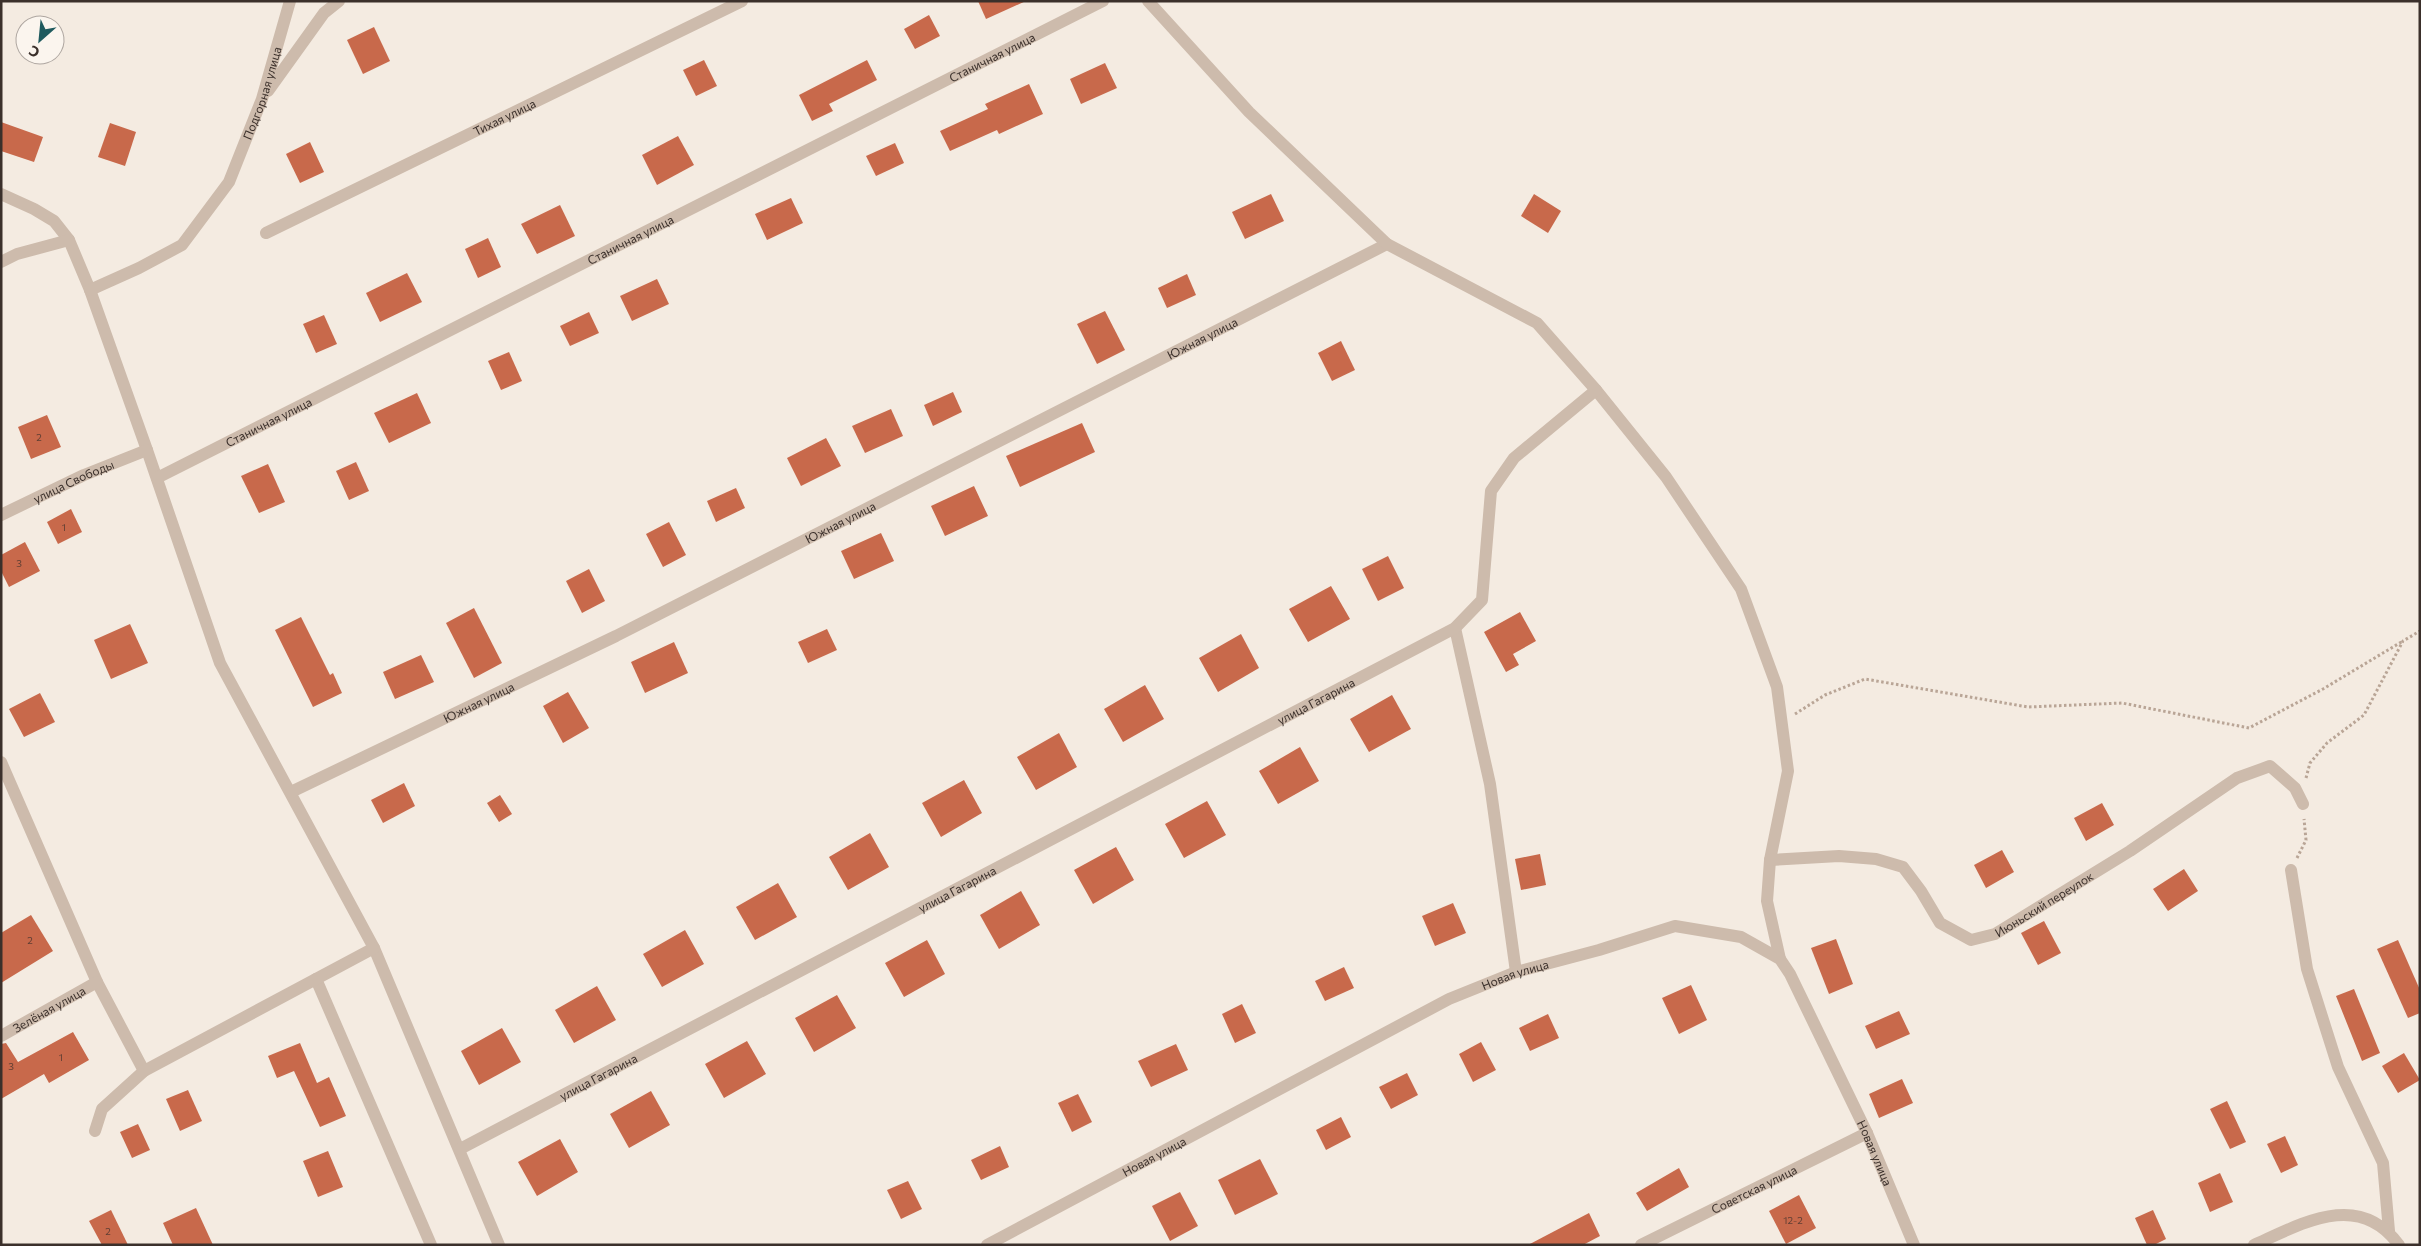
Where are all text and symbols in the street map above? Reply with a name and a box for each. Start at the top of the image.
north arrow [15,15,65,65]
street label: Станичная улица [946,29,1037,85]
text: С [26,42,42,62]
street label: Подгорная улица [240,45,284,141]
street label: Тихая улица [471,96,538,138]
street label: Станичная улица [585,212,676,267]
street label: Южная улица [1165,314,1240,362]
street label: Станичная улица [223,394,314,449]
house number: 2 [36,431,42,443]
street label: улица Свободы [31,457,116,505]
street label: Южная улица [803,498,878,546]
house number: 1 [62,521,66,533]
house number: 3 [16,557,22,569]
street label: улица Гагарина [1275,675,1357,727]
street label: Южная улица [441,679,516,725]
street label: улица Гагарина [916,863,998,915]
street label: Июньский переулок [1992,868,2096,940]
house number: 2 [27,934,33,946]
street label: Новая улица [1479,957,1550,992]
street label: Зелёная улица [10,983,88,1035]
house number: 1 [59,1051,63,1063]
street label: улица Гагарина [557,1051,639,1103]
house number: 3 [8,1060,14,1072]
street label: Новая улица [1855,1118,1895,1188]
street label: Новая улица [1120,1133,1188,1179]
street label: Советская улица [1709,1162,1799,1216]
house number: 12-2 [1783,1214,1803,1226]
house number: 2 [105,1225,111,1237]

